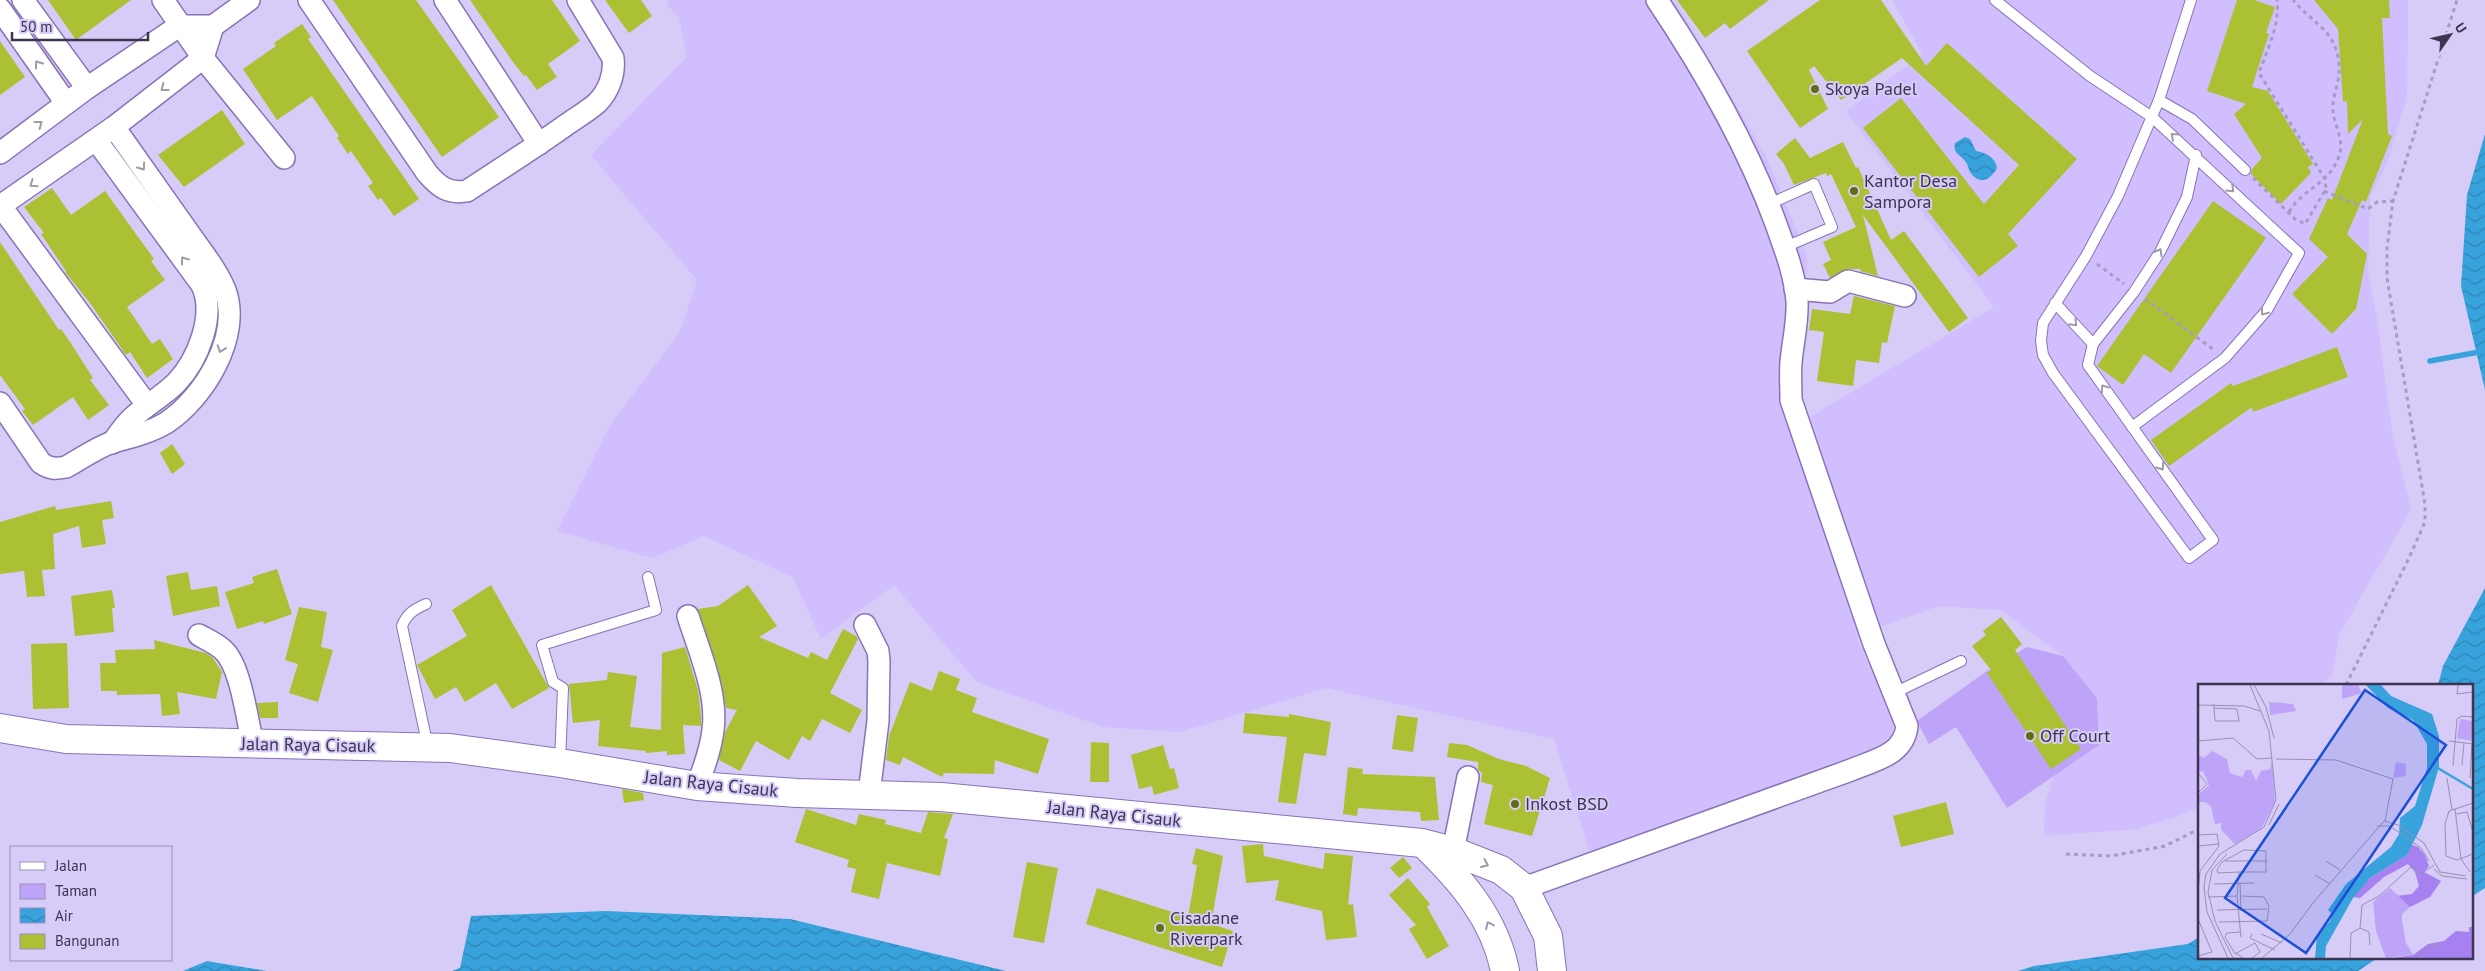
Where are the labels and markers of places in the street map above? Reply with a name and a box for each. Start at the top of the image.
place label: Skoya Padel [1825,77,1918,100]
marker: Skoya Padel [1809,83,1821,95]
place label: Kantor Desa Sampora [1864,169,1957,213]
marker: Kantor Desa Sampora [1848,185,1860,197]
place label: Off Court [2040,724,2110,747]
marker: Off Court [2024,730,2036,742]
place label: Inkost BSD [1525,792,1608,815]
marker: Inkost BSD [1509,798,1521,810]
place label: Cisadane Riverpark [1170,906,1243,950]
marker: Cisadane Riverpark [1154,922,1166,934]

